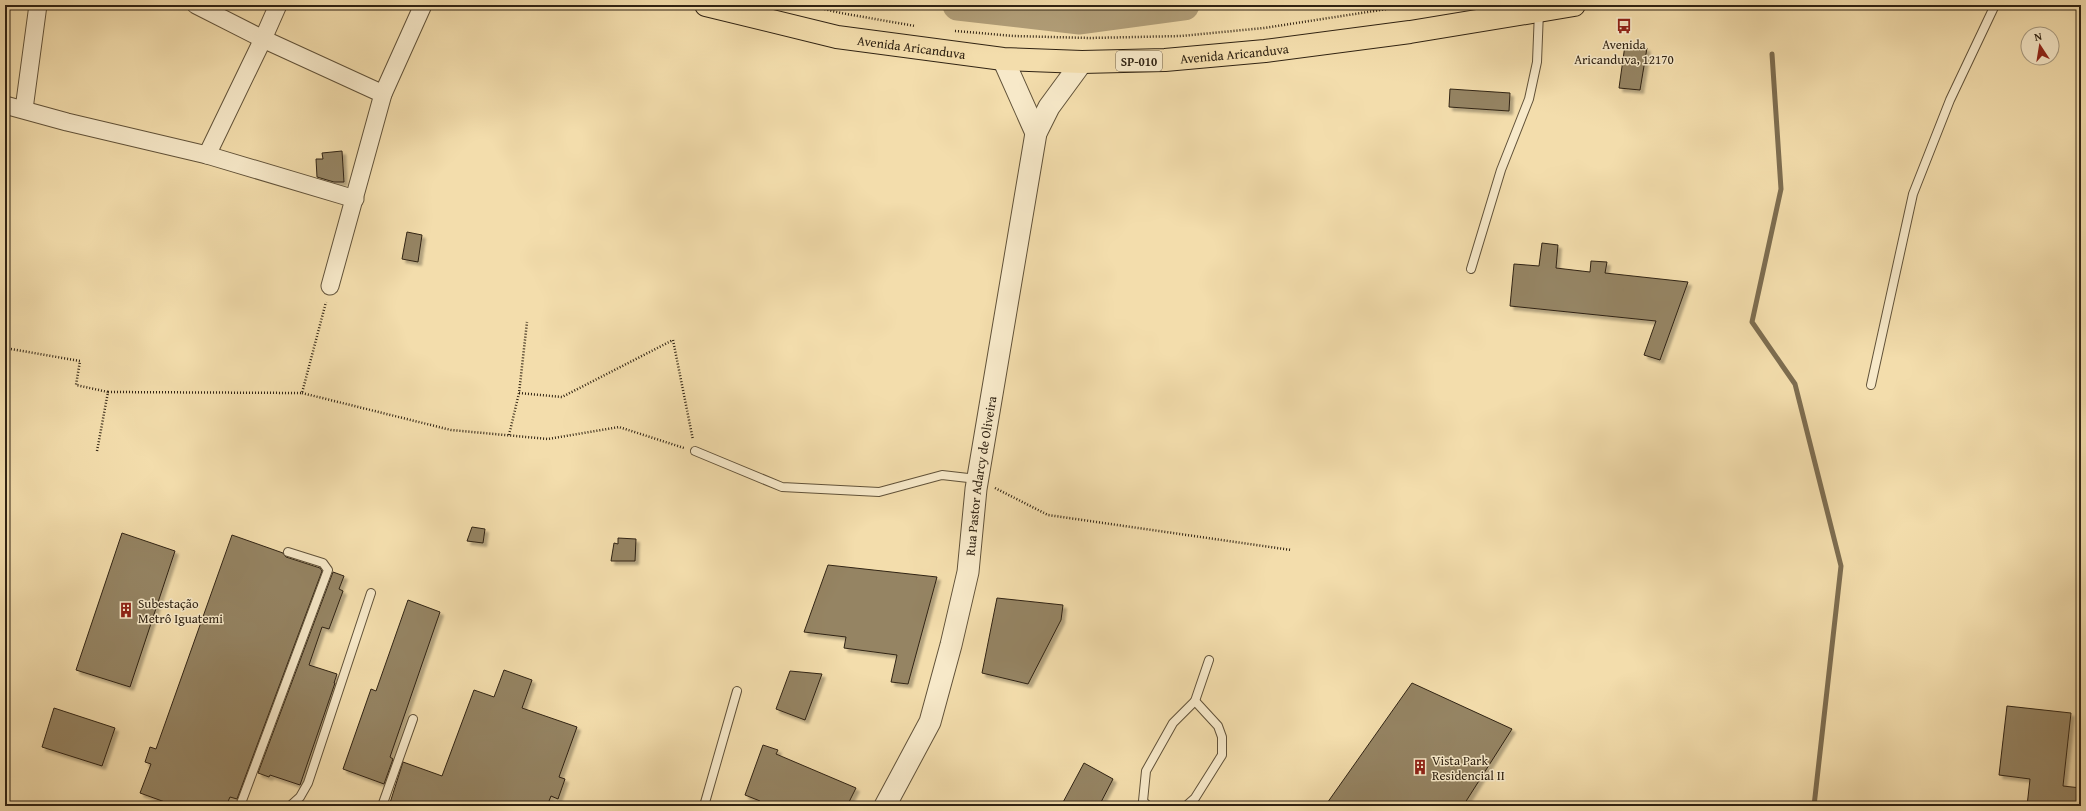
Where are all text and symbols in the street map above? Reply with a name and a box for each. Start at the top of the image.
bus stop icon: Avenida Aricanduva, 12170 [1615,17,1633,35]
north arrow [2020,26,2060,66]
text: N [2033,27,2044,45]
street label: Avenida Aricanduva [856,30,968,64]
place label: Avenida Aricanduva, 12170 [1574,35,1674,69]
street label: Avenida Aricanduva [1179,38,1291,68]
road number: SP-010 [1116,51,1162,71]
street label: Rua Pastor Adarcy de Oliveira [960,394,1001,557]
place label: Subestação Metrô Iguatemi [138,594,223,628]
building icon: Subestação Metrô Iguatemi [117,601,135,619]
place label: Vista Park Residencial II [1432,751,1505,785]
building icon: Vista Park Residencial II [1411,758,1429,776]

